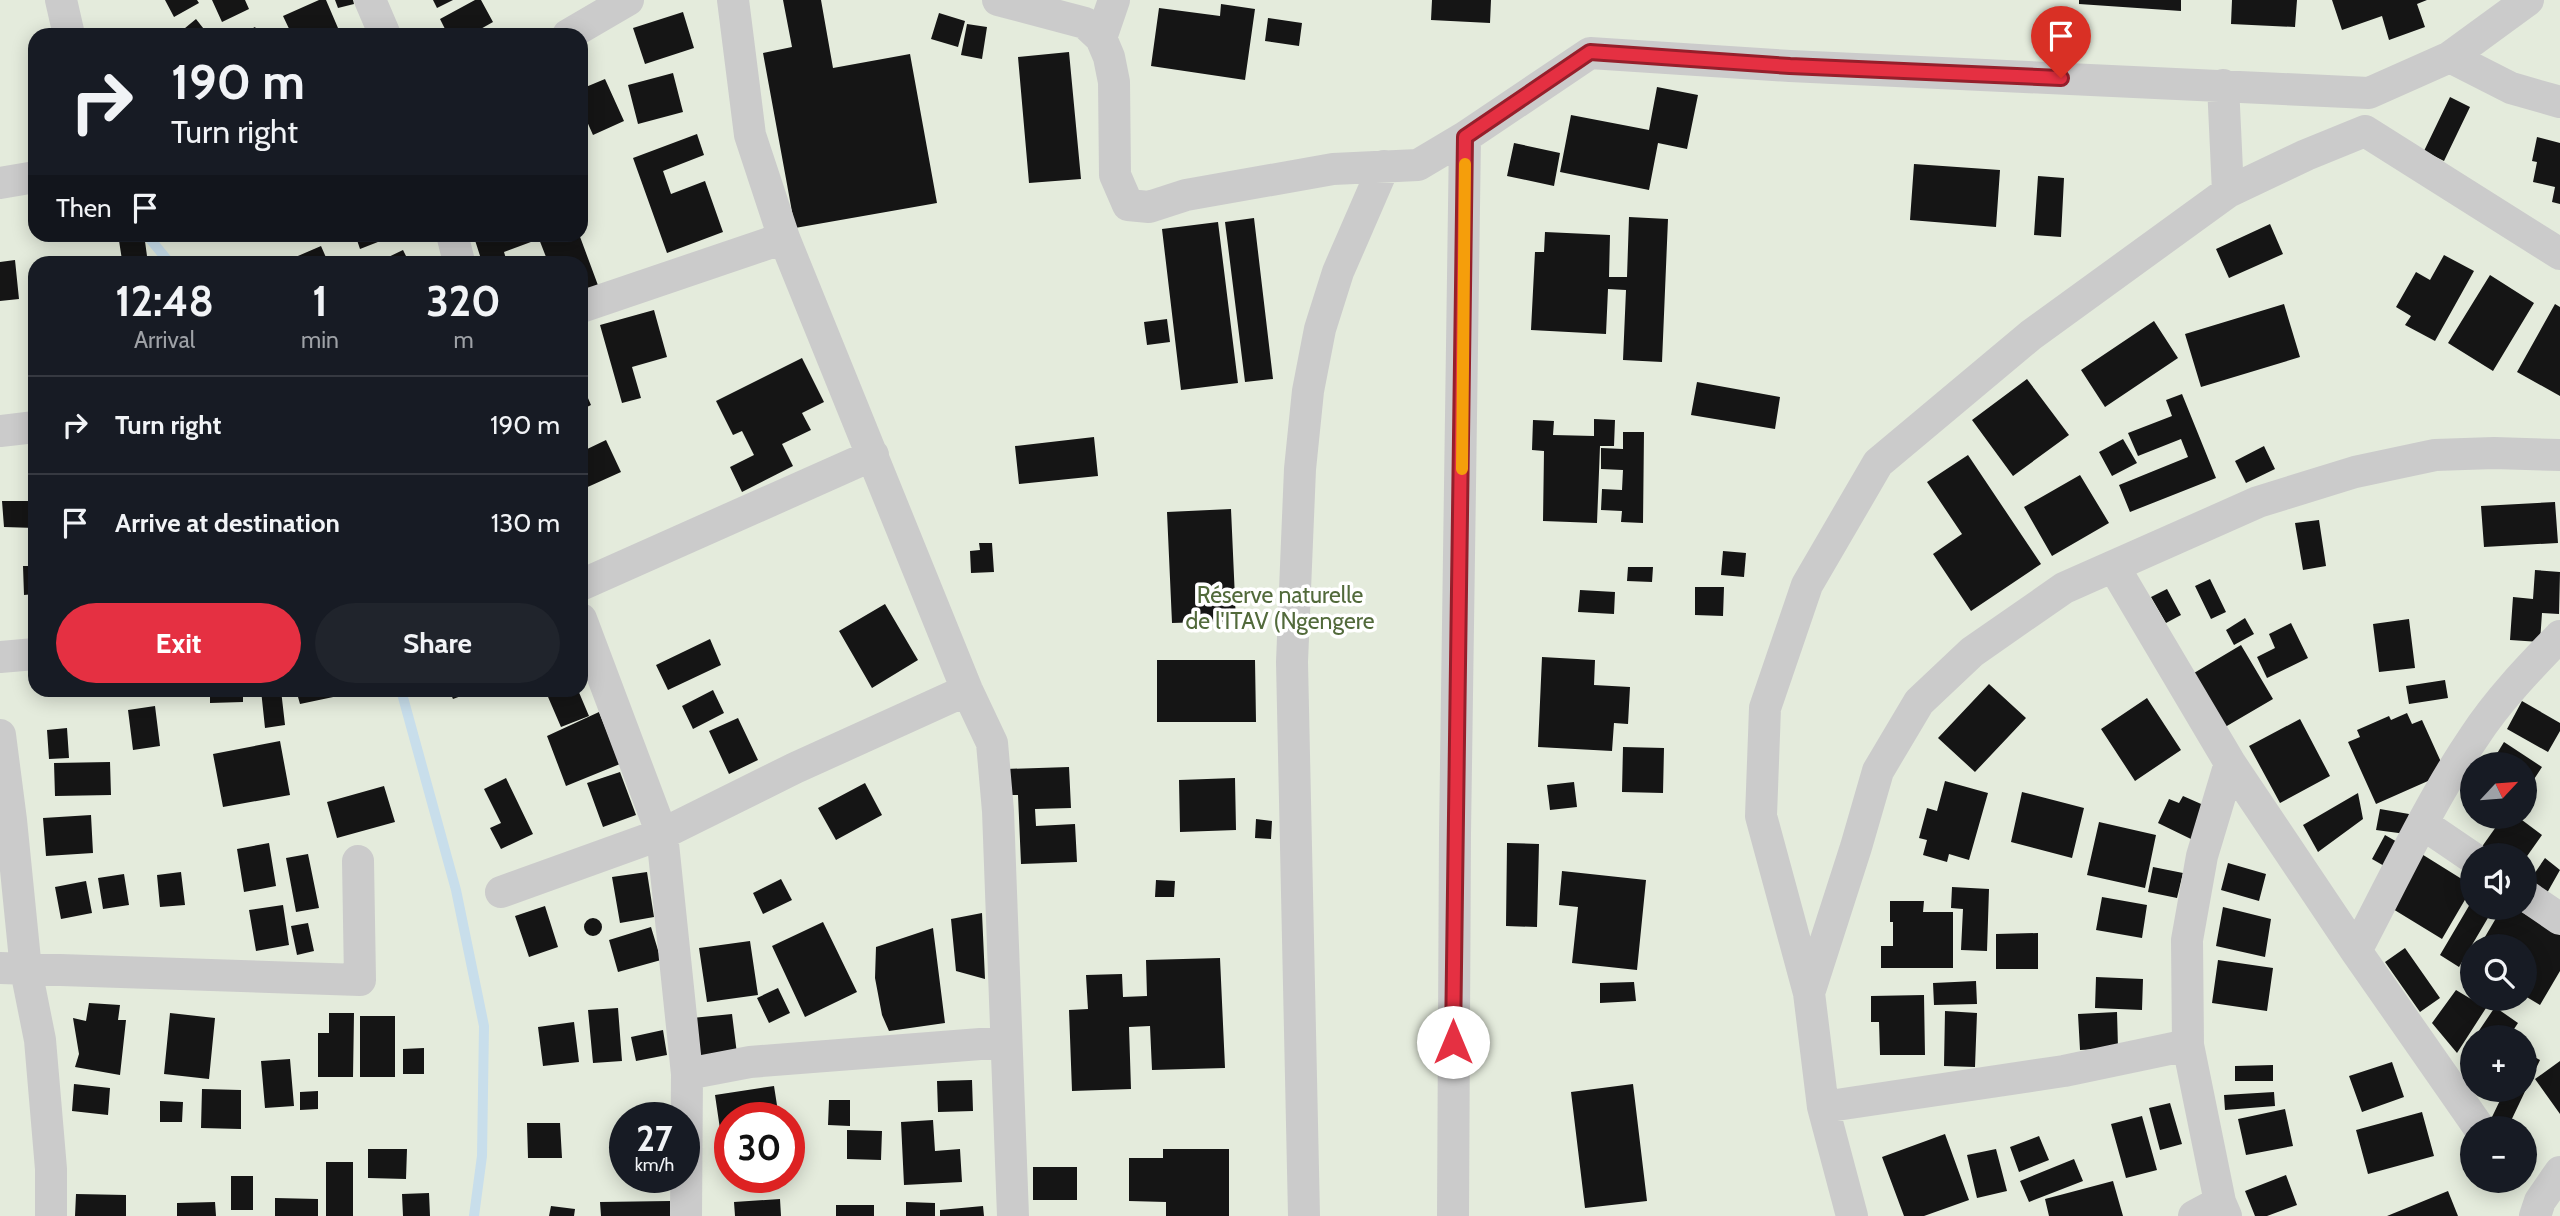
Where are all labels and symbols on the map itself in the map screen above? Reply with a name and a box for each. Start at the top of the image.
pin [2031,6,2091,78]
park label: Réserve naturelle de l'ITAV (Ngengere [1186,581,1375,635]
north arrow [2460,752,2538,830]
position arrow [1416,1005,1490,1079]
speed limit sign: 30 [714,1102,805,1193]

